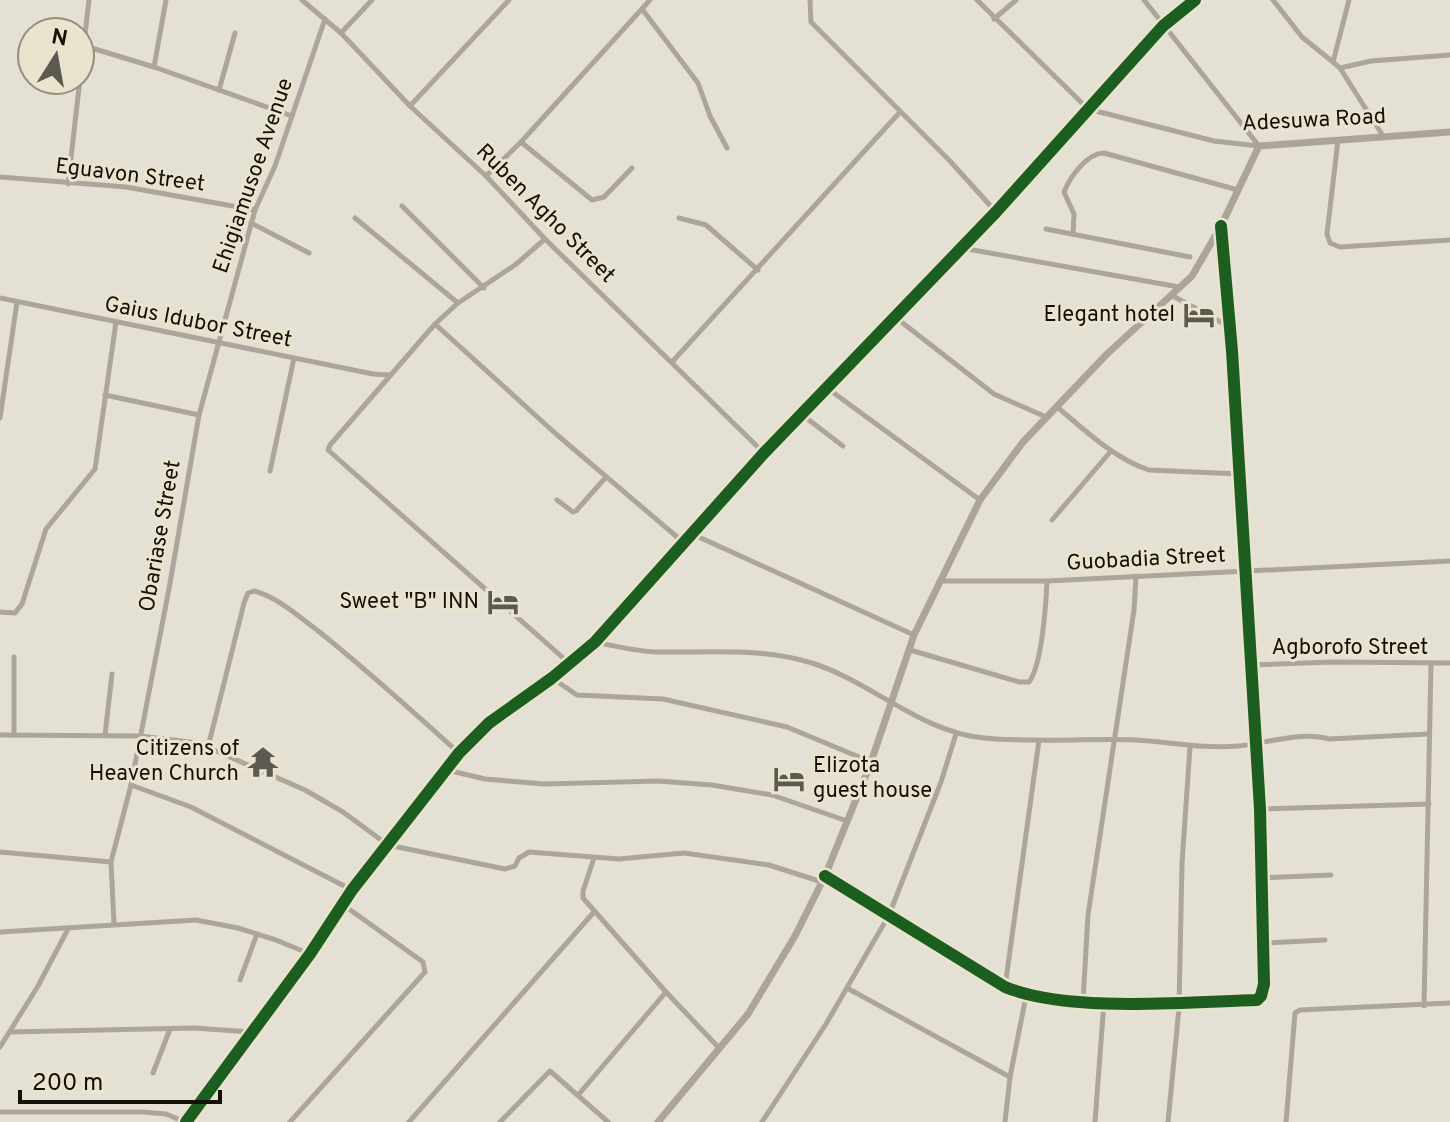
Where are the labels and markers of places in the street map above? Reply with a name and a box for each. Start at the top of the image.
hotel icon: Elegant hotel [1182,298,1216,332]
place label: Elegant hotel [1043,302,1175,329]
hotel icon: Sweet "B" INN [486,585,520,619]
place label: Sweet "B" INN [339,589,479,616]
place label: Citizens of Heaven Church [89,736,239,788]
temple icon: Citizens of Heaven Church [246,745,280,779]
place label: Elizota guest house [813,753,932,805]
hotel icon: Elizota guest house [772,762,806,796]

